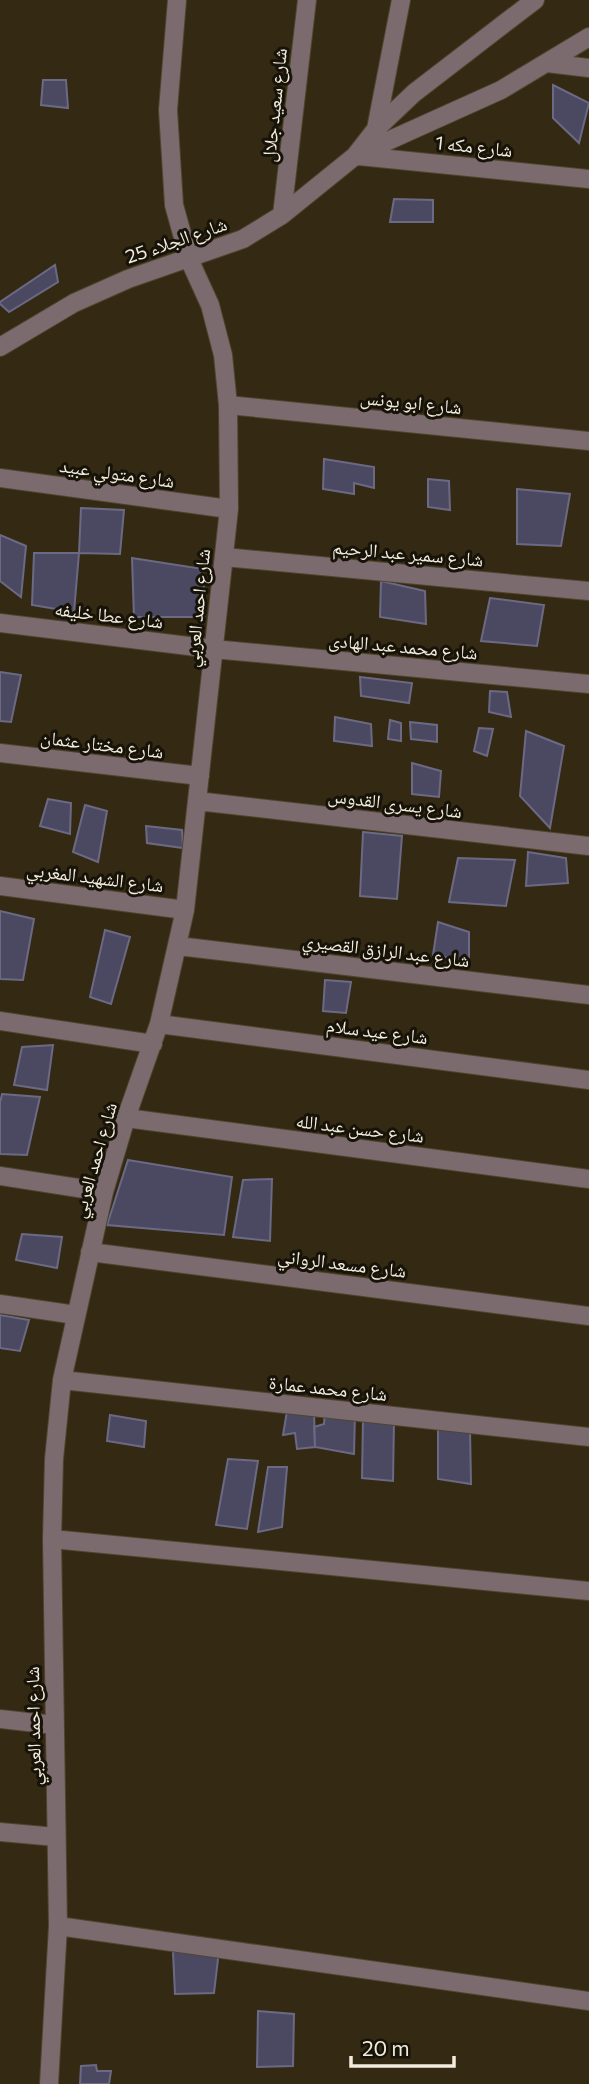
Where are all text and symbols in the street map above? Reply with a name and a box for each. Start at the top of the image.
street label: شارع سعيد جلال [256,47,292,163]
street label: شارع مكه 1 [434,130,514,162]
street label: شارع الجلاء 25 [122,211,230,269]
street label: شارع ابو يونس [359,385,463,419]
street label: شارع متولي عبيد [57,453,176,497]
street label: شارع سمير عبد الرحيم [332,534,484,573]
street label: شارع احمد العربي [179,547,219,669]
street label: شارع عطا خليفه [53,596,165,634]
street label: شارع محمد عبد الهادى [327,628,479,664]
street label: شارع مختار عثمان [39,725,165,763]
street label: شارع يسرى القدوس [327,783,463,823]
street label: شارع الشهيد المغربي [25,857,165,901]
street label: شارع عبد الرازق القصيري [300,928,471,976]
street label: شارع عيد سلام [325,1013,429,1051]
street label: شارع احمد العربي [66,1099,126,1222]
street label: شارع حسن عبد الله [295,1108,425,1148]
street label: شارع مسعد الرواني [276,1243,408,1287]
street label: شارع محمد عمارة [268,1370,388,1406]
street label: شارع احمد العربي [20,1666,50,1786]
scale bar [351,2024,454,2068]
text: 20 m [362,2035,410,2060]

